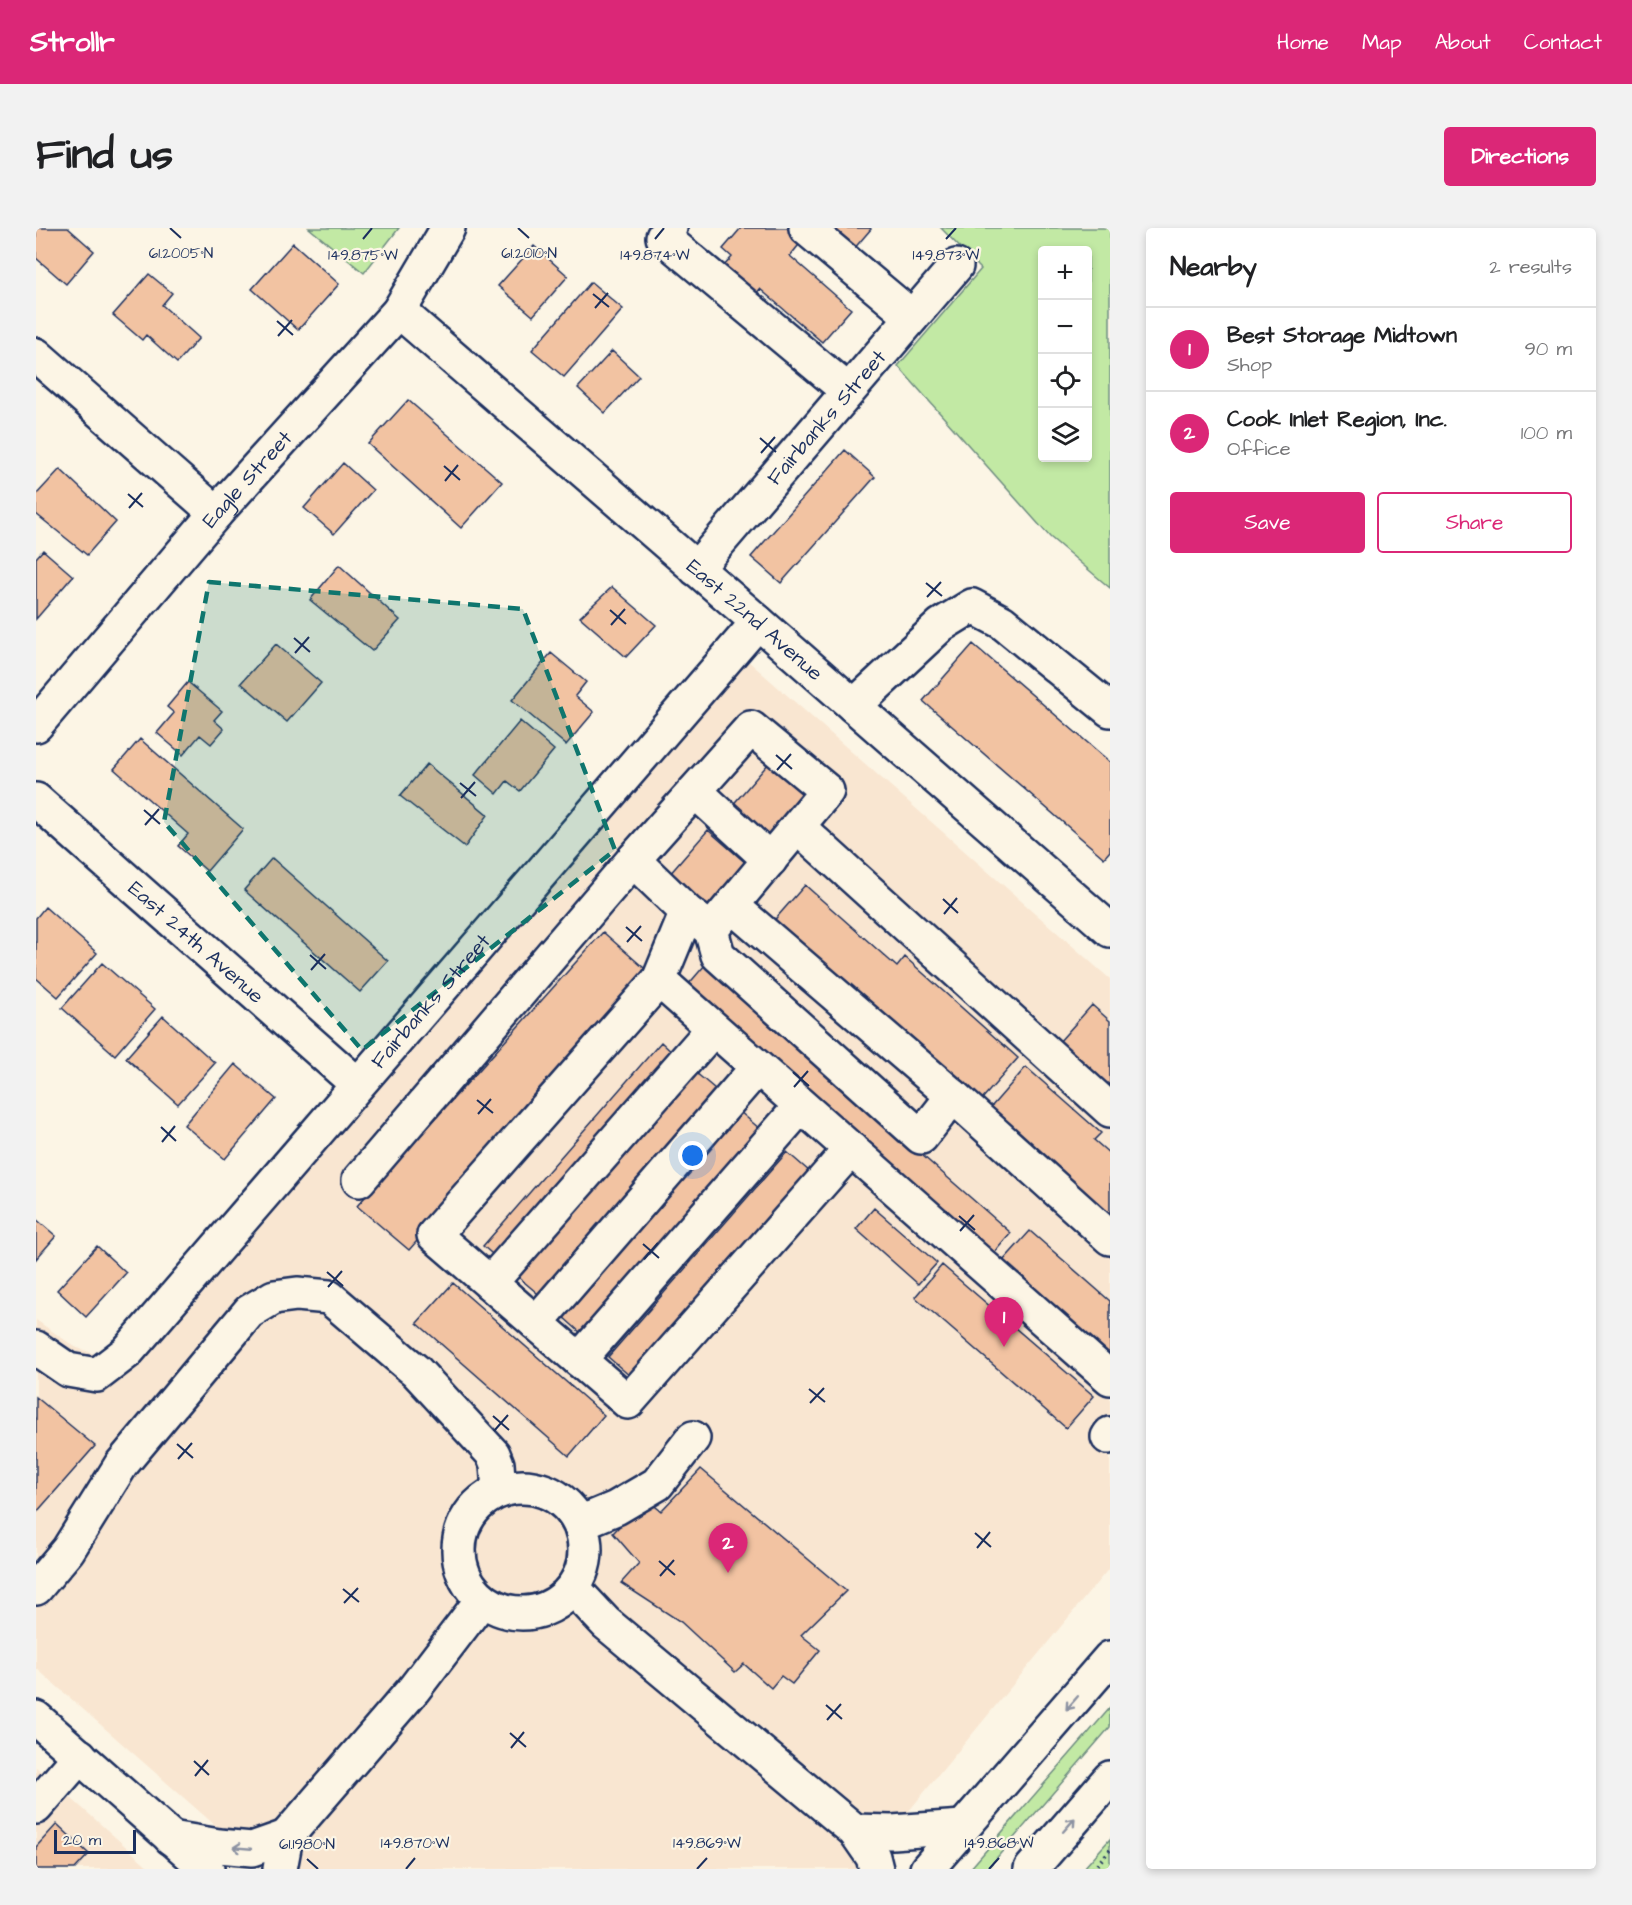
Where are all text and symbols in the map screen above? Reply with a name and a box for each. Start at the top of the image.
text: Strollr [30,23,115,62]
text: Home [1277,28,1329,57]
text: Map [1362,28,1402,57]
text: About [1435,28,1491,57]
text: Contact [1524,28,1602,57]
text: Find us [36,127,173,185]
button: Directions [1444,127,1596,186]
text: 61.2005°N [149,243,213,264]
text: 61.2010°N [501,243,557,264]
text: 149.875°W [328,245,398,266]
text: 149.874°W [620,245,690,266]
text: 149.873°W [913,245,979,266]
map controls [1038,246,1092,462]
button: + [1038,246,1092,300]
text: Nearby [1170,249,1257,285]
text: 2 results [1489,253,1572,281]
button: − [1038,300,1092,354]
text: Best Storage Midtown [1227,320,1457,351]
text: 1 [1188,335,1191,363]
text: 90 m [1524,335,1572,363]
street label: Fairbanks Street [760,343,893,491]
text: Shop [1227,351,1272,379]
button: locate [1038,354,1092,408]
text: Cook Inlet Region, Inc. [1227,404,1447,435]
button: layers [1038,408,1092,462]
text: 2 [1184,419,1195,447]
text: 100 m [1521,419,1572,447]
street label: Eagle Street [195,424,299,534]
text: Office [1227,435,1291,463]
button: Save [1170,492,1365,553]
button: Share [1377,492,1572,553]
street label: East 22nd Avenue [680,552,830,687]
street label: East 24th Avenue [122,874,270,1010]
street label: Fairbanks Street [364,927,497,1075]
your location [678,1141,707,1170]
pin: 1 [984,1298,1024,1347]
pin: 2 [708,1524,748,1573]
one-way arrow [1065,1694,1079,1710]
one-way arrow [1063,1817,1076,1833]
scale bar [54,1827,136,1854]
text: 20 m [63,1829,101,1851]
text: 149.870°W [381,1833,449,1854]
text: 149.869°W [673,1833,741,1854]
text: 149.868°W [964,1833,1034,1854]
text: 61.1980°N [279,1834,335,1855]
one-way arrow [232,1842,252,1853]

